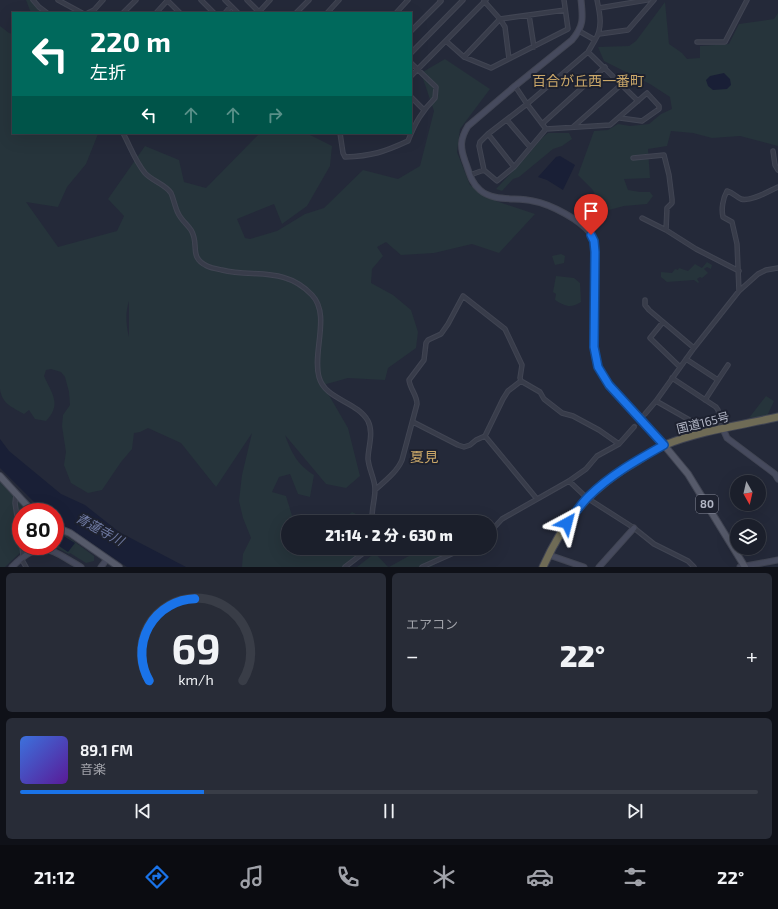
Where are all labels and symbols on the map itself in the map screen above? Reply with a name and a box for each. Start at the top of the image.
district label: 百合が丘西一番町 [532,72,644,89]
pin [574,194,608,235]
street label: 国道165号 [675,409,731,435]
district label: 夏見 [410,448,438,465]
north arrow [730,475,766,511]
road number: 80 [696,495,718,513]
position arrow [546,502,588,544]
speed limit sign: 80 [12,503,64,555]
water label: 青蓮寺川 [73,509,128,550]

